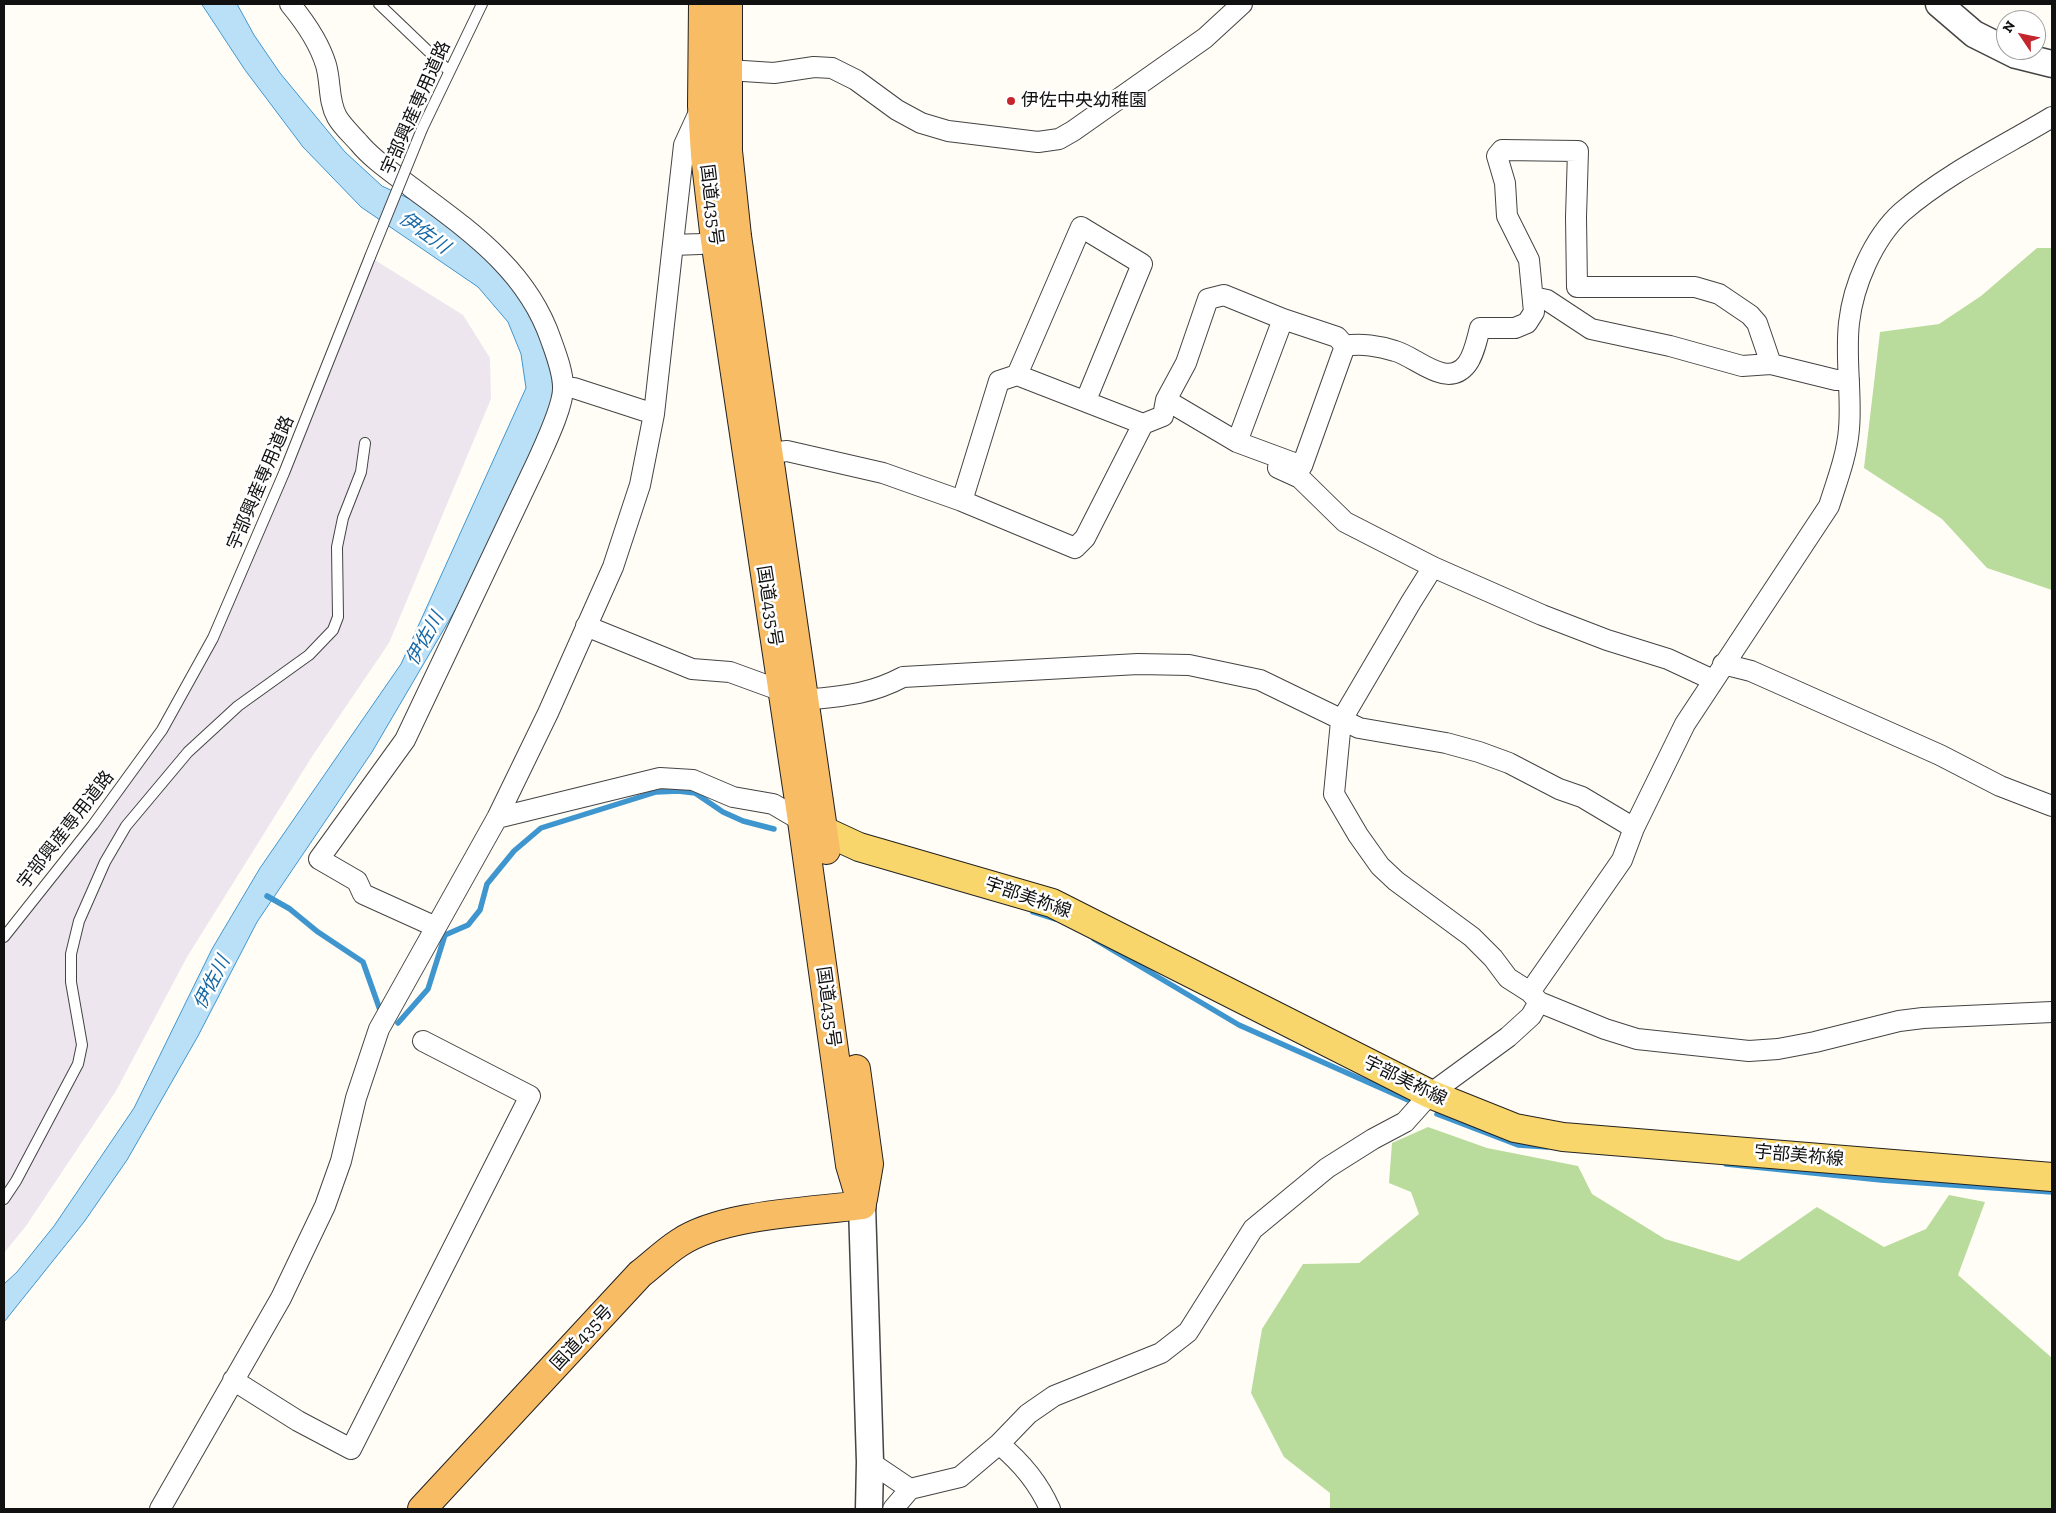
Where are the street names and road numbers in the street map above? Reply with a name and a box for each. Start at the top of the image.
street label: 宇部興産専用道路 [377,38,455,178]
street label: 国道435号 [695,163,727,247]
street label: 宇部興産専用道路 [223,413,299,553]
street label: 国道435号 [752,564,786,648]
street label: 宇部興産専用道路 [13,767,119,893]
street label: 宇部美祢線 [982,873,1074,923]
street label: 国道435号 [812,965,844,1049]
street label: 宇部美祢線 [1360,1052,1450,1110]
street label: 宇部美祢線 [1753,1141,1845,1171]
street label: 国道435号 [546,1301,618,1375]

